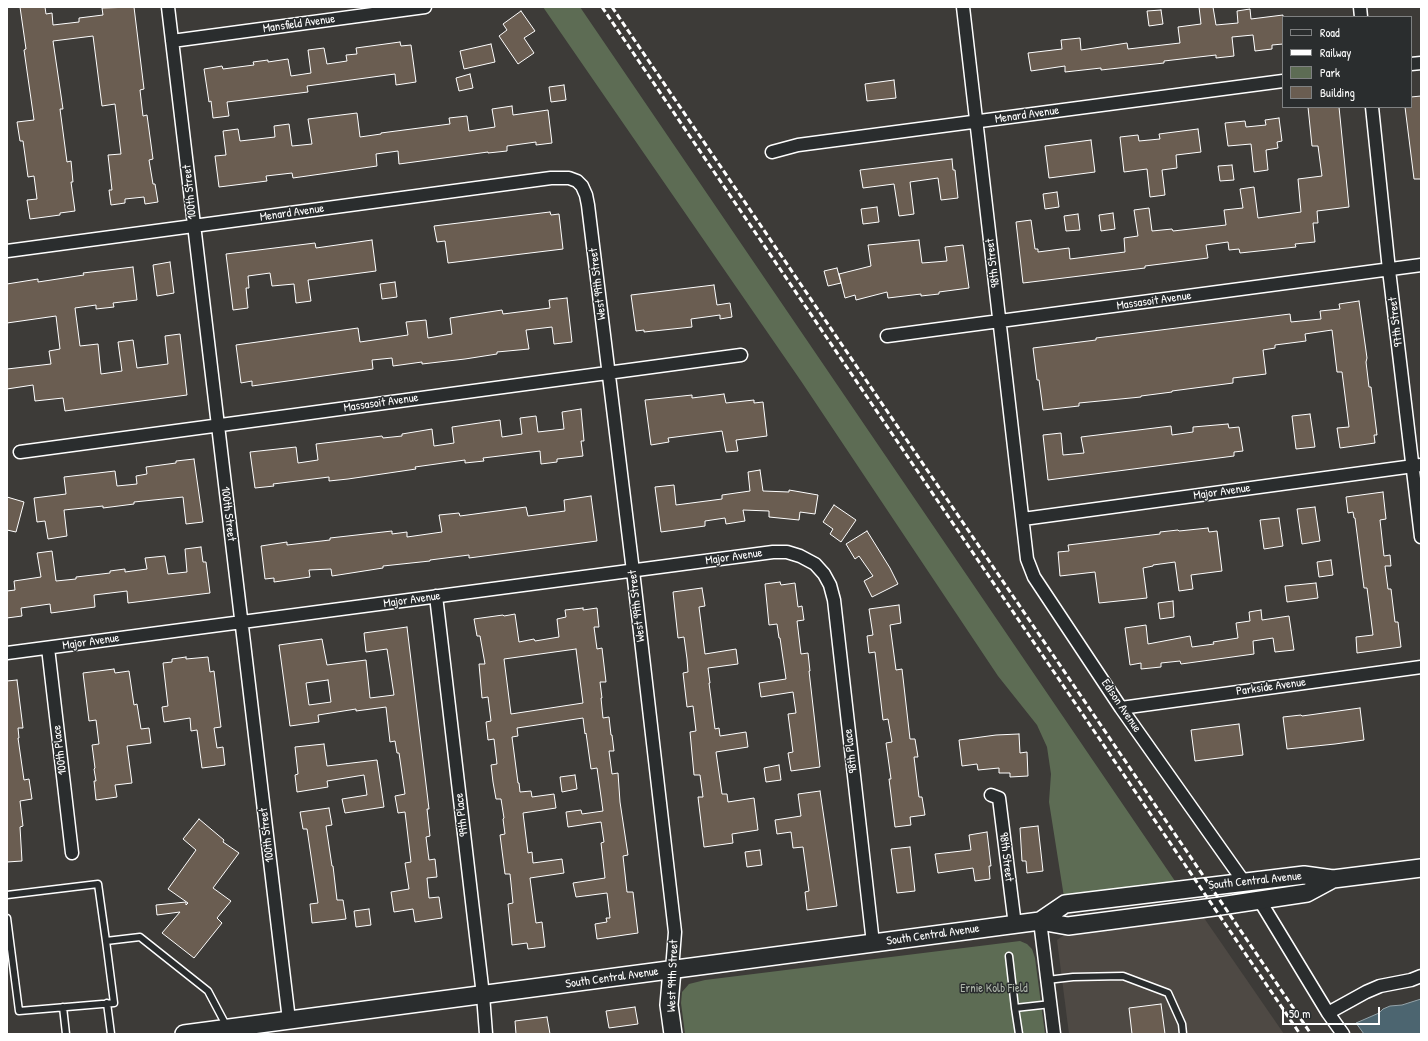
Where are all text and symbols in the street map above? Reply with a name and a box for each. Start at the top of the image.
street label: Mansfield Avenue [262,12,336,36]
legend [1282,16,1412,108]
text: Road [1320,24,1340,41]
text: Railway [1320,44,1351,61]
text: Park [1320,64,1340,81]
text: Building [1320,84,1355,101]
street label: Menard Avenue [994,103,1060,127]
street label: 100th Street [180,164,200,220]
street label: Menard Avenue [259,201,325,225]
street label: 98th Street [983,238,1003,288]
street label: West 99th Street [586,247,610,321]
street label: Massasoit Avenue [1116,289,1192,313]
street label: 97th Street [1386,296,1406,348]
street label: Massasoit Avenue [343,391,419,415]
street label: Major Avenue [1193,481,1251,503]
street label: 100th Street [218,486,238,542]
street label: Major Avenue [705,546,763,568]
street label: West 99th Street [625,569,649,643]
street label: Major Avenue [383,589,441,611]
street label: Major Avenue [62,631,120,653]
street label: Parkside Avenue [1235,675,1307,699]
street label: Edison Avenue [1098,677,1144,735]
street label: 100th Place [50,724,70,776]
street label: 98th Place [841,728,861,774]
street label: 99th Place [452,792,472,838]
street label: 100th Street [257,807,277,863]
street label: 98th Street [996,832,1016,882]
street label: South Central Avenue [1208,869,1302,893]
street label: South Central Avenue [886,921,980,949]
street label: West 99th Street [665,940,681,1012]
street label: South Central Avenue [565,964,659,992]
park label: Ernie Kolb Field [960,982,1028,996]
scale bar [1284,999,1382,1025]
text: 50 m [1289,1005,1310,1022]

